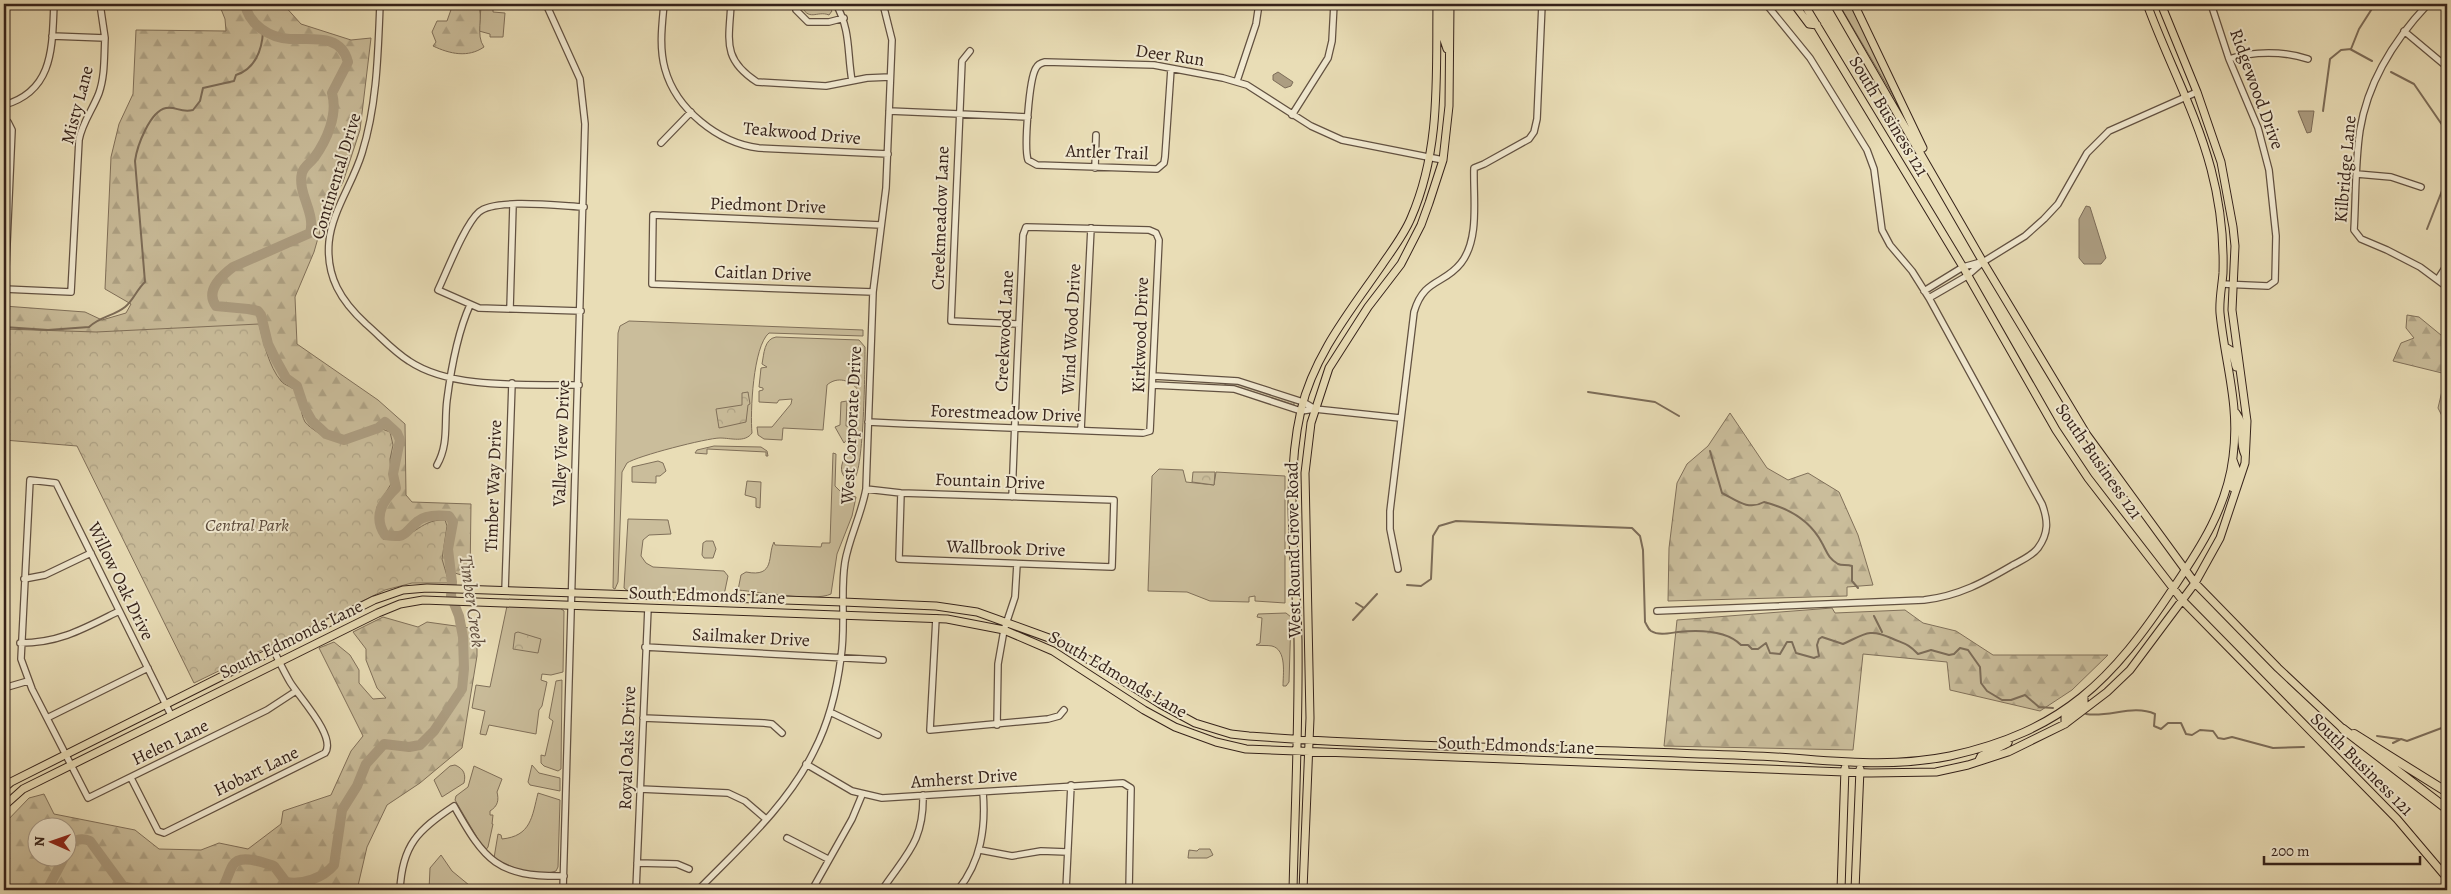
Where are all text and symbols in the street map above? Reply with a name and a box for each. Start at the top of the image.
street label: Ridgewood Drive [2224,25,2290,153]
street label: Deer Run [1134,38,1206,72]
street label: South Business 121 [1844,51,1934,181]
street label: Misty Lane [55,63,99,147]
street label: Continental Drive [305,110,367,242]
street label: Kilbridge Lane [2328,114,2362,224]
street label: Teakwood Drive [742,116,862,150]
street label: Antler Trail [1064,139,1149,165]
street label: Creekmeadow Lane [925,146,955,290]
street label: Piedmont Drive [709,191,827,219]
street label: Caitlan Drive [714,259,812,287]
street label: Wind Wood Drive [1056,263,1086,396]
street label: Creekwood Lane [989,270,1019,392]
street label: Kirkwood Drive [1126,277,1154,393]
street label: West Corporate Drive [835,345,867,506]
street label: Valley View Drive [547,379,575,508]
street label: Forestmeadow Drive [930,398,1082,428]
street label: South Business 121 [2050,398,2148,524]
street label: Timber Way Drive [479,419,507,553]
street label: West Round Grove Road [1279,461,1307,639]
street label: Fountain Drive [935,467,1045,495]
park label: Central Park [205,513,289,537]
street label: Willow Oak Drive [82,517,160,644]
street label: Wallbrook Drive [945,534,1066,562]
water label: Timber Creek [453,553,491,649]
street label: South Edmonds Lane [628,580,786,610]
street label: South Edmonds Lane [215,594,367,684]
street label: Sailmaker Drive [691,622,811,652]
street label: South Edmonds Lane [1044,624,1192,724]
street label: Royal Oaks Drive [613,686,641,810]
street label: South Business 121 [2305,707,2419,821]
street label: Helen Lane [128,713,212,771]
street label: South Edmonds Lane [1437,730,1595,760]
street label: Hobart Lane [210,740,302,802]
street label: Amherst Drive [909,762,1018,794]
north arrow [28,816,78,866]
scale bar [2264,834,2420,866]
text: N [30,836,49,847]
text: 200 m [2271,841,2310,861]

